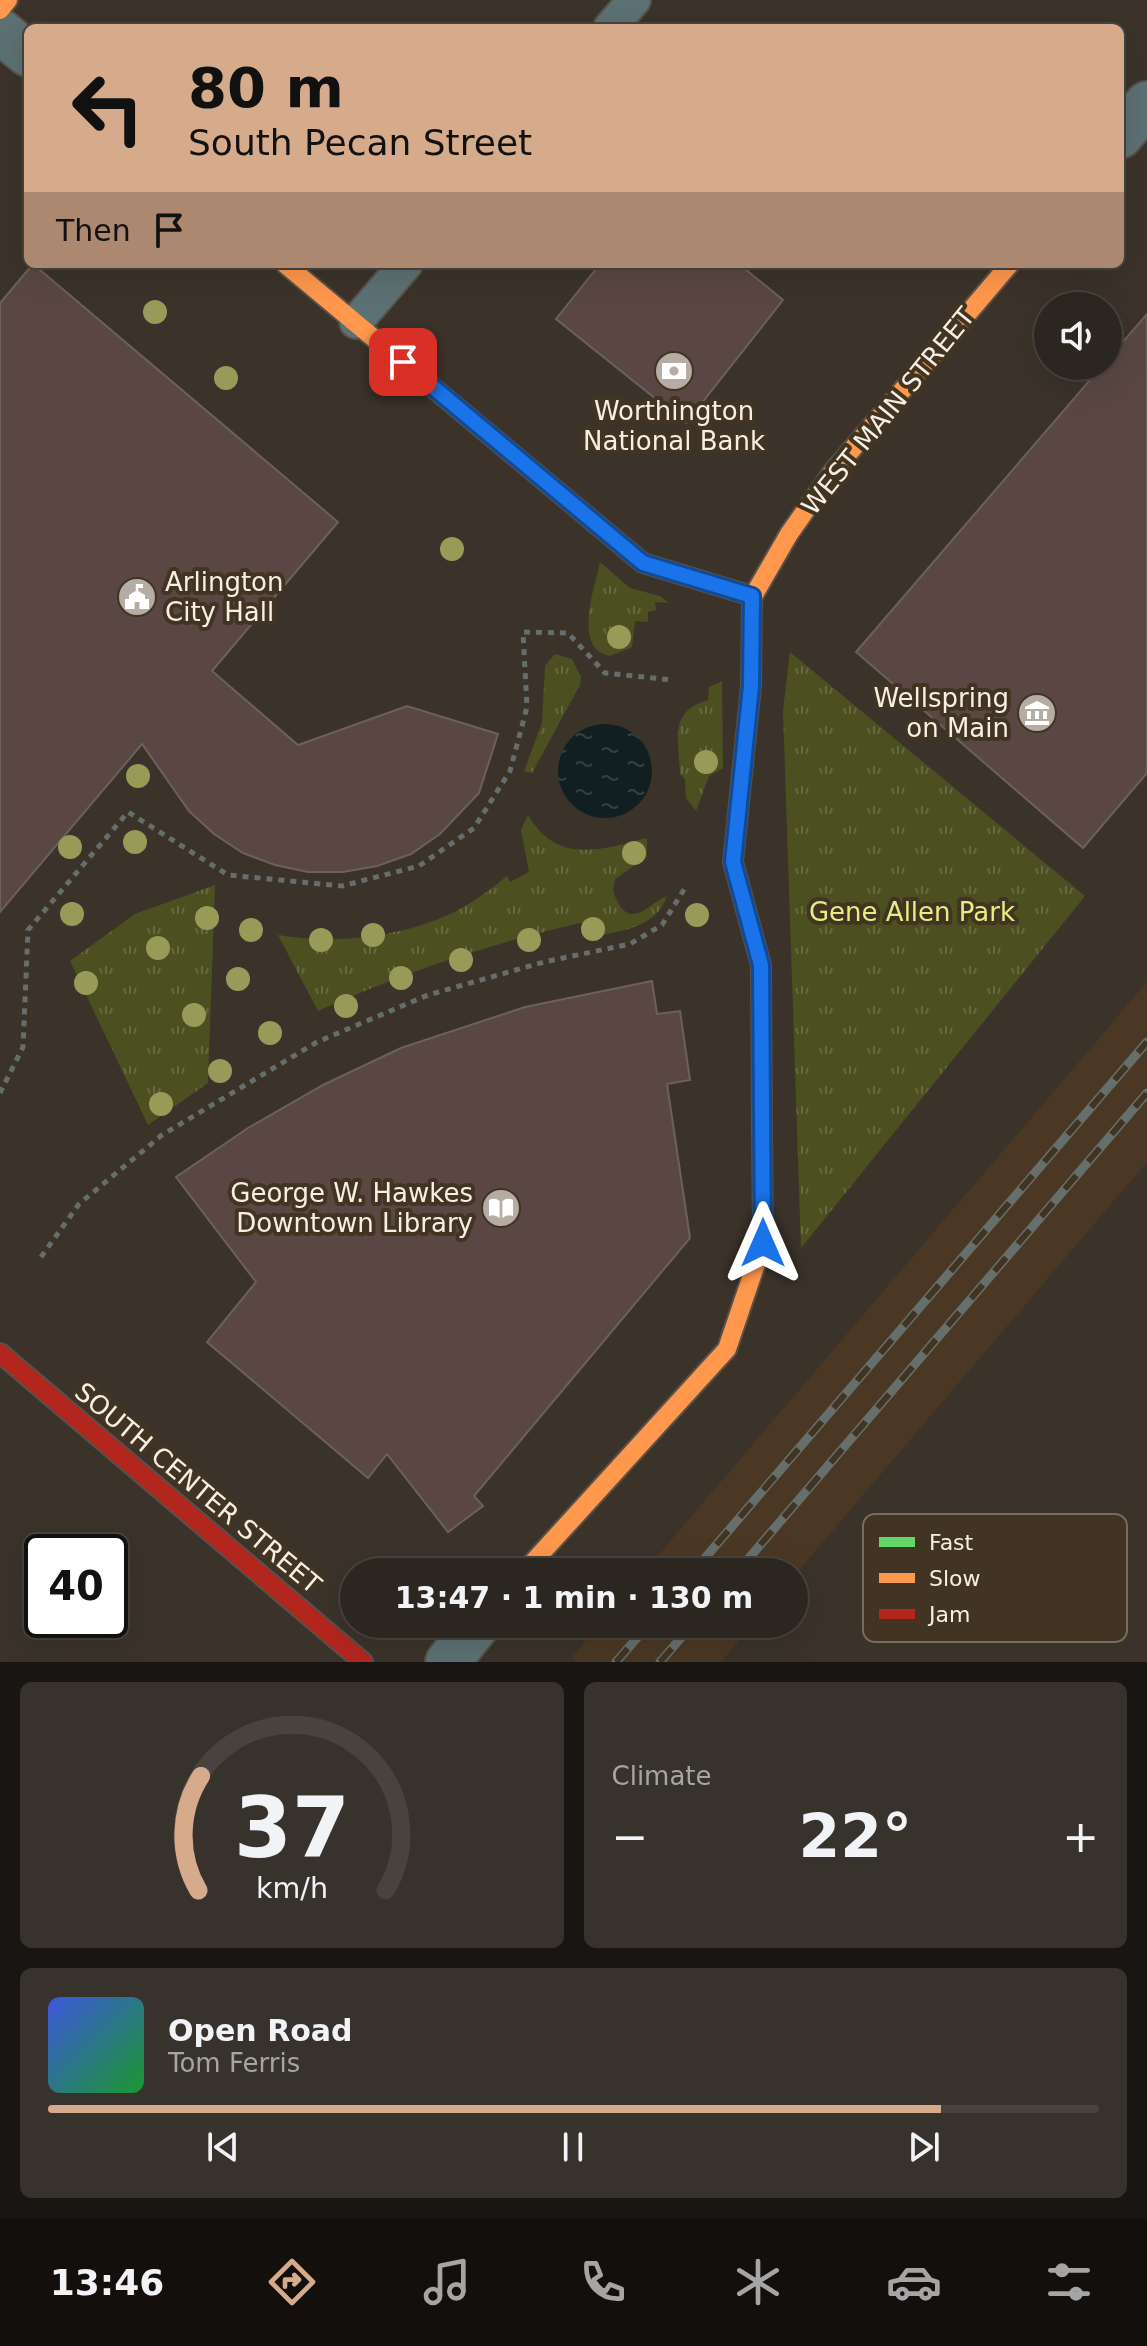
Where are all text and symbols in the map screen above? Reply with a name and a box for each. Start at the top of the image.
text: 80 m [188,55,344,120]
icon: left [56,56,160,160]
text: South Pecan Street [188,122,532,163]
icon: arrive [147,208,191,252]
text: Then [56,213,131,248]
map controls [1034,292,1122,380]
button: sound [1034,292,1122,380]
street label: WEST MAIN STREET [795,301,981,521]
pin [369,328,437,396]
icon: arrive [381,340,425,384]
bank icon: Worthington National Bank [653,350,695,392]
place label: Worthington National Bank [583,396,765,456]
place label: Arlington City Hall [165,567,284,627]
public building icon: Arlington City Hall [116,576,158,618]
place label: Wellspring on Main [873,683,1009,743]
museum icon: Wellspring on Main [1016,692,1058,734]
park label: Gene Allen Park [809,897,1015,927]
place label: George W. Hawkes Downtown Library [230,1178,473,1238]
library icon: George W. Hawkes Downtown Library [480,1187,522,1229]
position arrow [721,1201,805,1285]
street label: SOUTH CENTER STREET [69,1376,327,1600]
legend [863,1514,1127,1642]
text: Fast [929,1530,974,1555]
speed limit sign: 40 [24,1534,128,1638]
text: Slow [929,1566,981,1591]
text: 13:47 · 1 min · 130 m [395,1580,753,1615]
text: Jam [927,1602,970,1627]
text: Climate [612,1761,712,1791]
text: 37 [234,1780,350,1877]
text: 22° [799,1801,912,1871]
text: − [612,1811,648,1862]
text: + [1062,1811,1099,1862]
text: km/h [256,1871,328,1905]
text: Open Road [168,2013,353,2048]
text: Tom Ferris [168,2048,300,2078]
icon: previous [201,2125,245,2169]
icon: pause [551,2125,595,2169]
icon: next [902,2125,946,2169]
icon: directions [264,2254,320,2310]
icon: music [419,2254,475,2310]
icon: phone [575,2254,631,2310]
icon: climate [730,2254,786,2310]
icon: car [886,2254,942,2310]
icon: filters [1041,2254,1097,2310]
text: 13:46 [50,2262,164,2303]

